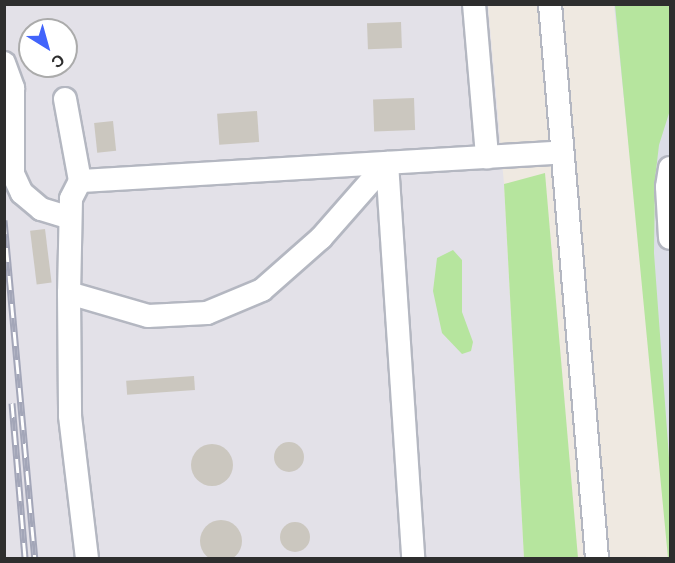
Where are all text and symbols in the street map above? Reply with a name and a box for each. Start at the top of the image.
north arrow [18,18,78,78]
text: С [48,51,68,71]

